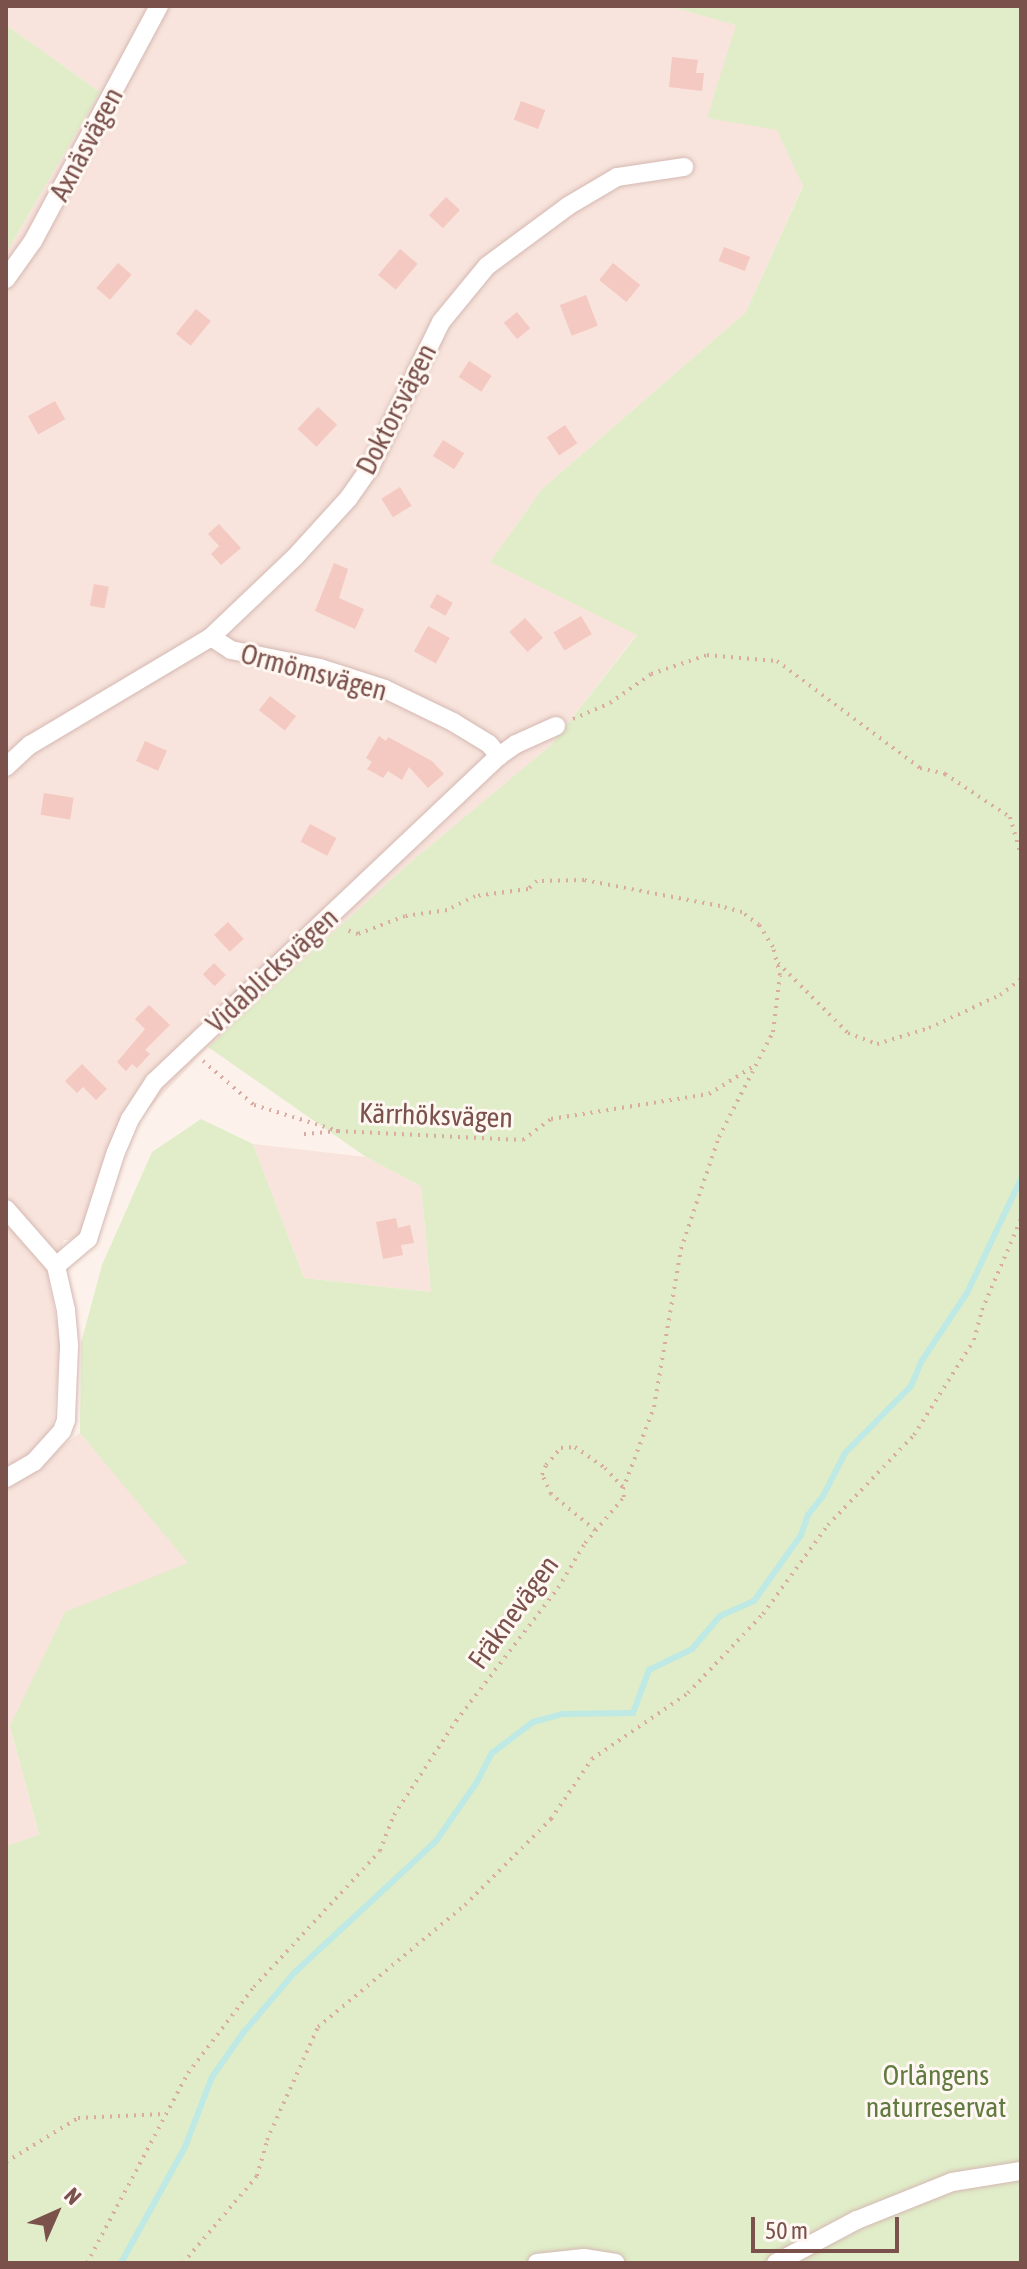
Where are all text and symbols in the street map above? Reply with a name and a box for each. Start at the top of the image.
street label: Axnäsvägen [42,82,130,206]
street label: Doktorsvägen [349,338,443,480]
street label: Ormömsvägen [237,636,391,708]
street label: Vidablicksvägen [199,900,345,1040]
street label: Kärrhöksvägen [359,1096,513,1134]
street label: Fräknevägen [461,1549,565,1675]
park label: Orlångens naturreservat [866,2058,1006,2124]
north arrow [16,2173,96,2253]
text: N [59,2182,87,2210]
scale bar [755,2201,903,2251]
text: 50 m [765,2217,808,2244]

